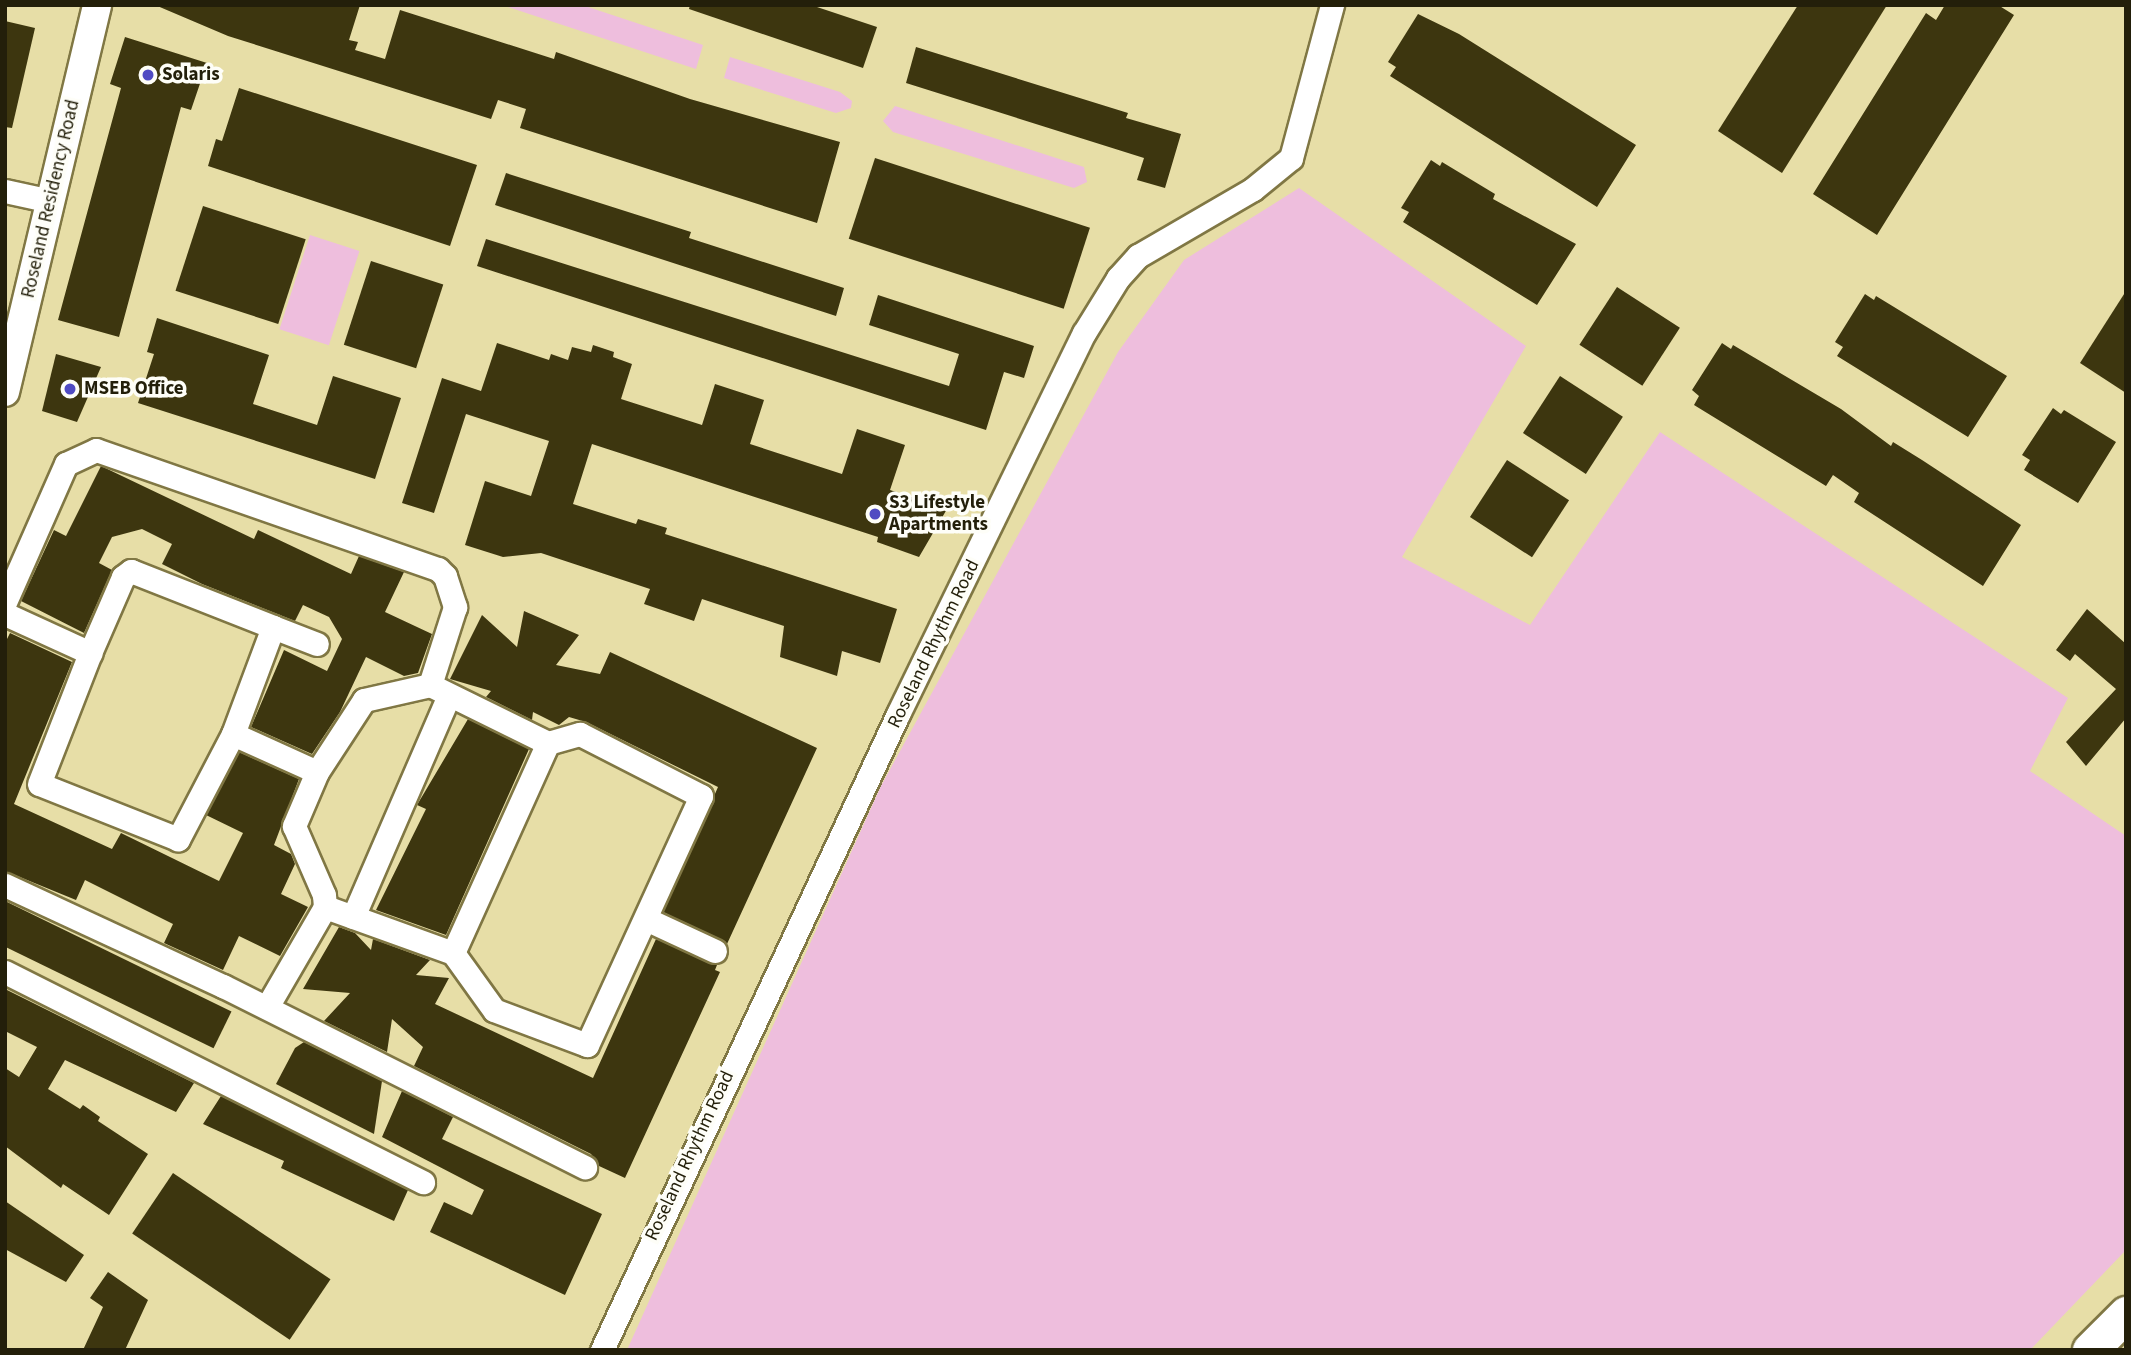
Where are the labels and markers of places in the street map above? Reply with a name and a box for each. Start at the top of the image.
place label: Solaris [162,64,220,86]
marker: Solaris [140,67,156,83]
place label: MSEB Office [84,378,184,400]
marker: MSEB Office [62,381,78,397]
place label: S3 Lifestyle Apartments [889,492,988,536]
marker: S3 Lifestyle Apartments [867,506,883,522]

